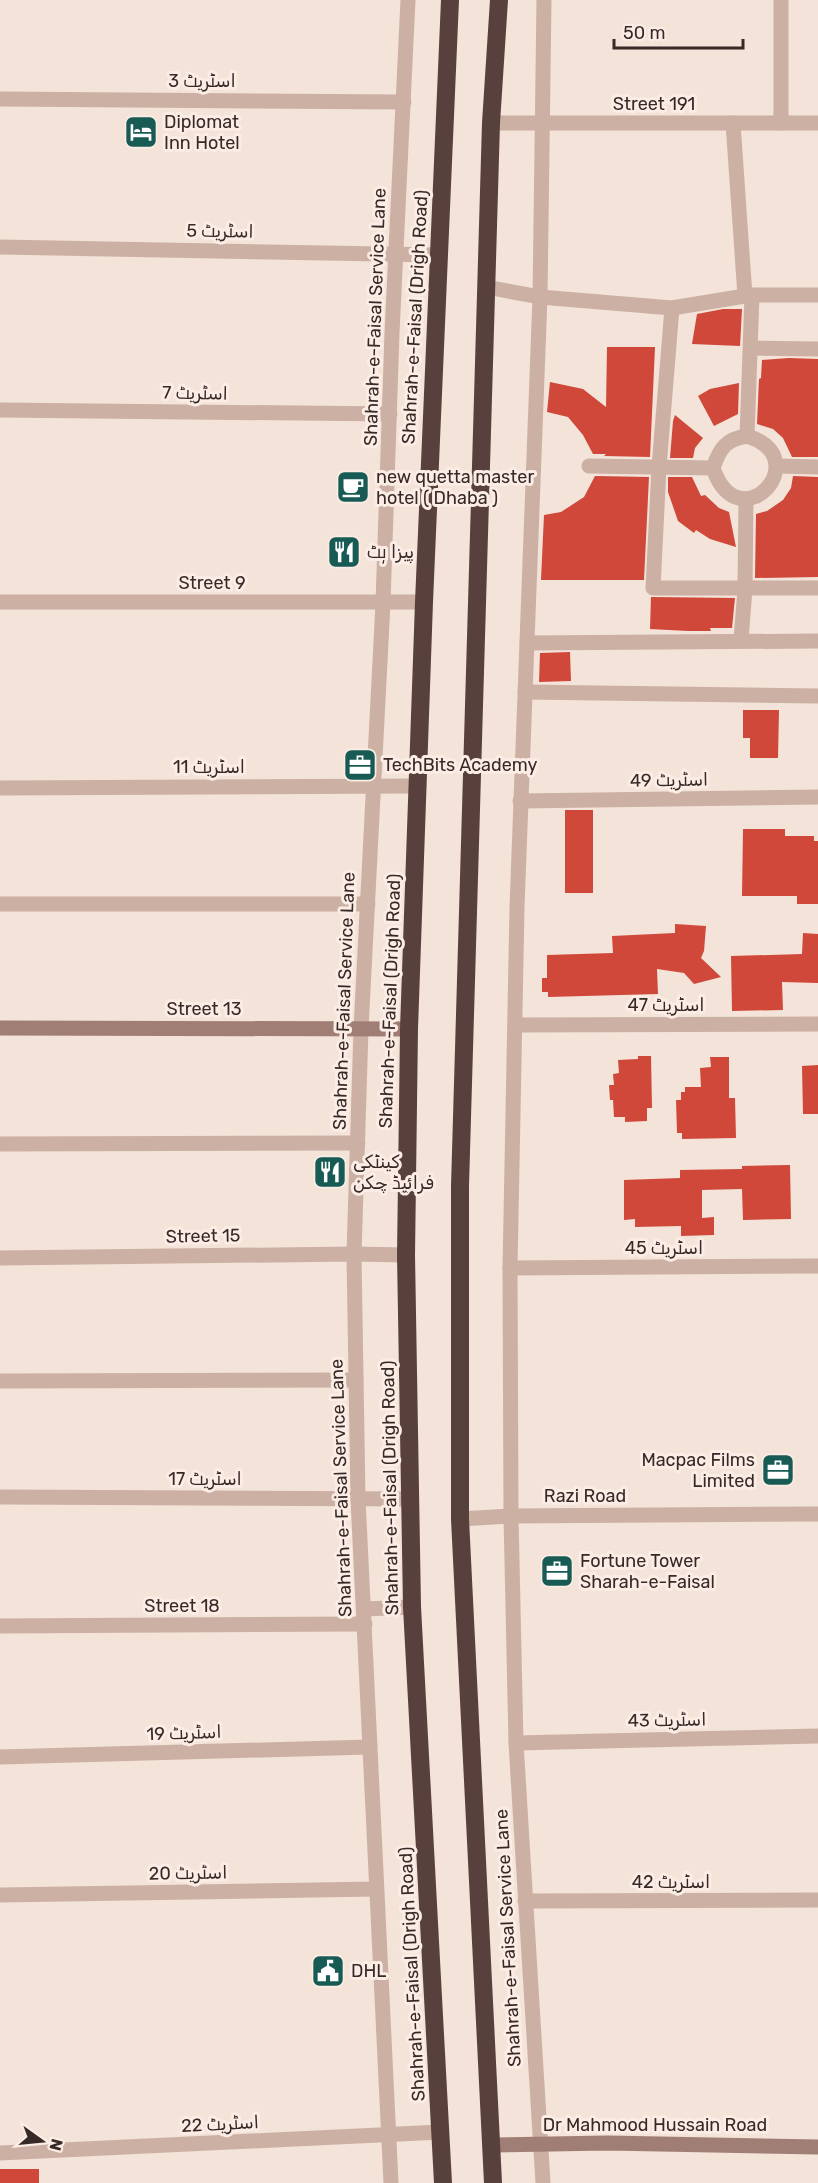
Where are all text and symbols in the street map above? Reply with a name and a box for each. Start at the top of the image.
scale bar [614,12,743,50]
text: 50 m [623,22,666,44]
street label: اسٹریٹ 3 [168,70,236,92]
street label: Street 191 [613,93,695,115]
place label: Diplomat Inn Hotel [164,111,240,154]
hotel icon: Diplomat Inn Hotel [123,114,159,150]
street label: Shahrah-e-Faisal Service Lane [360,188,390,446]
street label: Shahrah-e-Faisal (Drigh Road) [397,189,433,445]
street label: اسٹریٹ 5 [186,219,254,243]
street label: اسٹریٹ 7 [162,381,228,405]
place label: new quetta master hotel ( Dhaba ) [376,466,534,509]
cafe icon: new quetta master hotel ( Dhaba ) [335,469,371,505]
restaurant icon: پیزا ہٹ [326,534,362,570]
place label: پیزا ہٹ [367,541,414,564]
street label: Street 9 [178,572,246,594]
office icon: TechBits Academy [342,747,378,783]
place label: TechBits Academy [383,754,538,776]
street label: اسٹریٹ 11 [173,756,245,778]
street label: اسٹریٹ 49 [630,768,708,792]
street label: Shahrah-e-Faisal Service Lane [329,872,359,1130]
street label: Shahrah-e-Faisal (Drigh Road) [375,873,405,1129]
street label: اسٹریٹ 47 [628,994,705,1016]
street label: Street 13 [167,998,241,1020]
place label: کینٹکی فرائیڈ چکن [353,1151,434,1194]
restaurant icon: کینٹکی فرائیڈ چکن [312,1154,348,1190]
street label: Street 15 [165,1224,241,1248]
street label: اسٹریٹ 45 [625,1237,703,1259]
street label: Shahrah-e-Faisal Service Lane [326,1359,356,1617]
street label: Shahrah-e-Faisal (Drigh Road) [377,1360,403,1616]
place label: Macpac Films Limited [641,1449,755,1492]
office icon: Macpac Films Limited [760,1452,796,1488]
street label: اسٹریٹ 17 [168,1468,242,1490]
street label: Razi Road [544,1485,626,1507]
place label: Fortune Tower Sharah-e-Faisal [580,1550,715,1593]
office icon: Fortune Tower Sharah-e-Faisal [539,1553,575,1589]
street label: Street 18 [144,1595,220,1617]
street label: اسٹریٹ 43 [628,1708,706,1732]
street label: اسٹریٹ 19 [146,1721,222,1745]
street label: Shahrah-e-Faisal Service Lane [490,1809,526,2067]
street label: Shahrah-e-Faisal (Drigh Road) [394,1846,430,2102]
street label: اسٹریٹ 20 [149,1861,227,1885]
street label: اسٹریٹ 42 [632,1871,710,1893]
public building icon: DHL [310,1953,346,1989]
place label: DHL [351,1960,386,1982]
north arrow [12,2111,72,2171]
street label: اسٹریٹ 22 [181,2111,259,2137]
street label: Dr Mahmood Hussain Road [543,2114,767,2136]
text: N [45,2137,67,2153]

